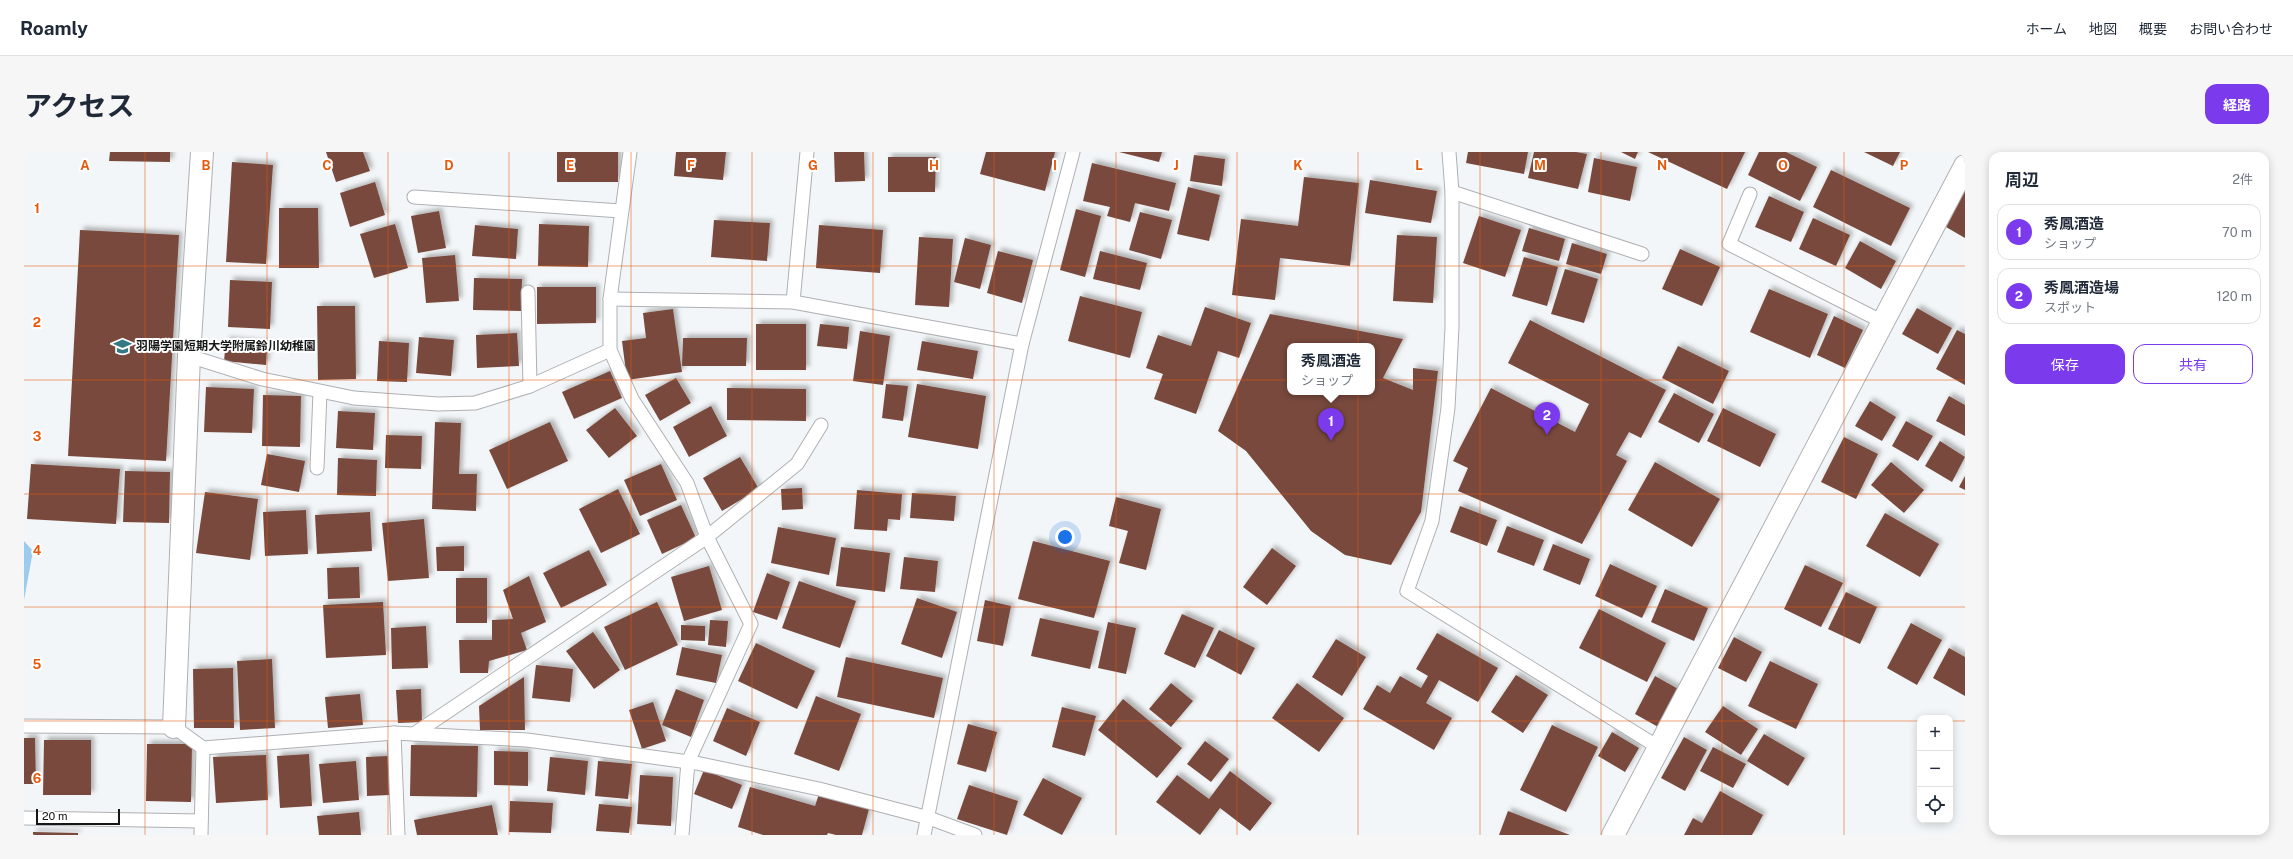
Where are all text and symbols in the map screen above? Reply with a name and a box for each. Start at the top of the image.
text: Roamly [20,17,88,39]
text: ホーム [2025,21,2067,37]
text: 地図 [2089,21,2117,37]
text: 概要 [2139,21,2167,37]
text: お問い合わせ [2189,21,2273,37]
button: 経路 [2205,84,2269,124]
text: アクセス [24,89,135,122]
text: A [80,158,90,173]
text: B [202,158,211,173]
text: C [322,158,332,173]
text: D [444,158,454,173]
text: E [566,158,574,173]
text: F [687,158,695,173]
text: G [808,158,818,173]
text: H [929,158,939,173]
text: I [1053,158,1057,173]
text: J [1173,158,1179,173]
text: K [1293,158,1303,173]
text: L [1415,158,1423,173]
text: M [1534,158,1546,173]
text: N [1657,158,1667,173]
text: O [1778,158,1788,173]
text: P [1900,158,1909,173]
text: 周辺 [2005,170,2039,190]
text: 2件 [2232,172,2253,187]
text: 1 [34,201,40,216]
text: 秀鳳酒造 [2044,215,2104,232]
text: 1 [2016,225,2022,240]
text: 70 m [2222,225,2252,240]
text: ショップ [2044,236,2096,251]
text: 秀鳳酒造場 [2044,279,2119,296]
text: 2 [2015,289,2023,304]
text: 120 m [2217,289,2252,304]
text: スポット [2044,300,2096,315]
text: 2 [33,315,41,330]
school or university icon: 羽陽学園短期大学附属鈴川幼稚園 [113,336,133,356]
place label: 羽陽学園短期大学附属鈴川幼稚園 [136,339,316,353]
popup [1287,343,1375,395]
button: 保存 [2005,344,2125,384]
button: 共有 [2133,344,2253,384]
text: 秀鳳酒造 [1301,352,1361,369]
text: ショップ [1301,373,1353,388]
pin: 2 [1534,402,1560,435]
pin: 1 [1318,408,1344,441]
text: 3 [33,429,42,444]
your location [1055,527,1075,547]
text: 4 [33,543,42,558]
text: 5 [33,657,42,672]
map controls [1917,715,1953,823]
button: + [1917,715,1953,751]
button: − [1917,751,1953,787]
text: 6 [33,771,42,786]
button: locate [1917,787,1953,823]
scale bar [36,807,120,826]
text: 20 m [42,810,67,822]

